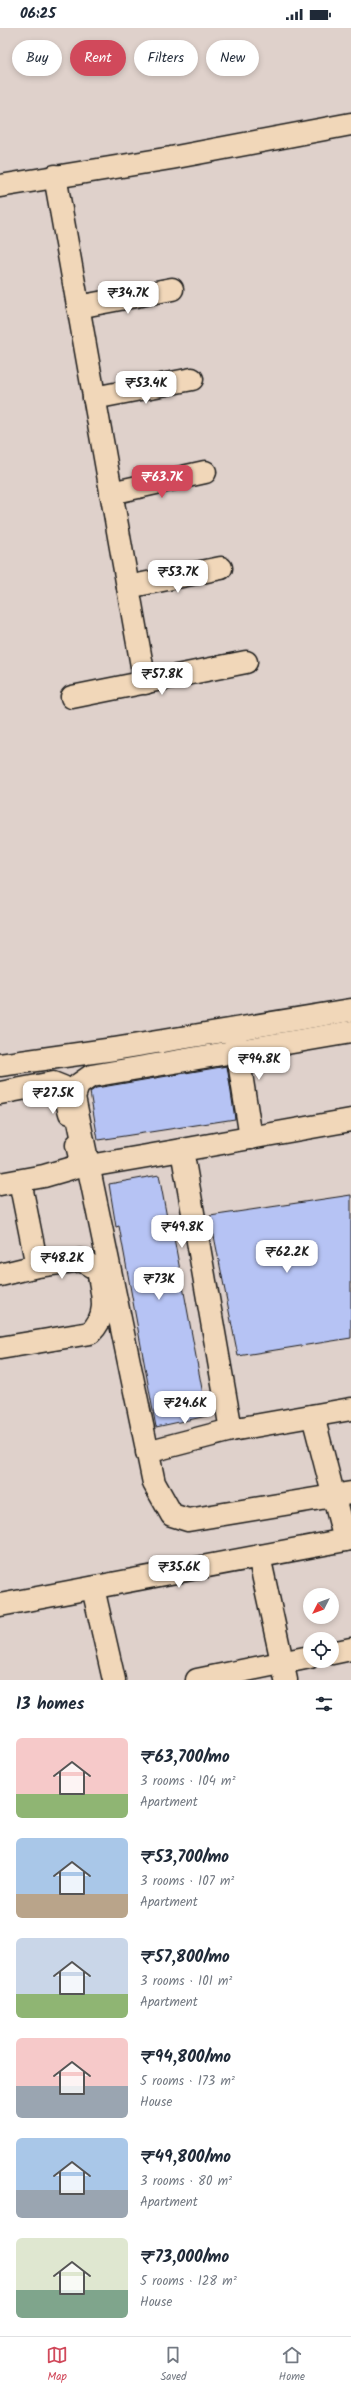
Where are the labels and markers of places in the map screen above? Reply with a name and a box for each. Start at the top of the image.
pin: ₹34.7K [95,281,161,315]
pin: ₹53.4K [113,371,179,405]
pin: ₹63.7K [129,465,195,499]
pin: ₹53.7K [145,560,211,594]
pin: ₹57.8K [129,662,195,696]
pin: ₹94.8K [226,1047,292,1081]
pin: ₹27.5K [20,1081,86,1115]
pin: ₹49.8K [149,1215,215,1249]
pin: ₹62.2K [254,1240,320,1274]
pin: ₹48.2K [29,1246,95,1280]
pin: ₹73K [135,1267,183,1301]
pin: ₹24.6K [152,1391,218,1425]
pin: ₹35.6K [146,1555,212,1589]

